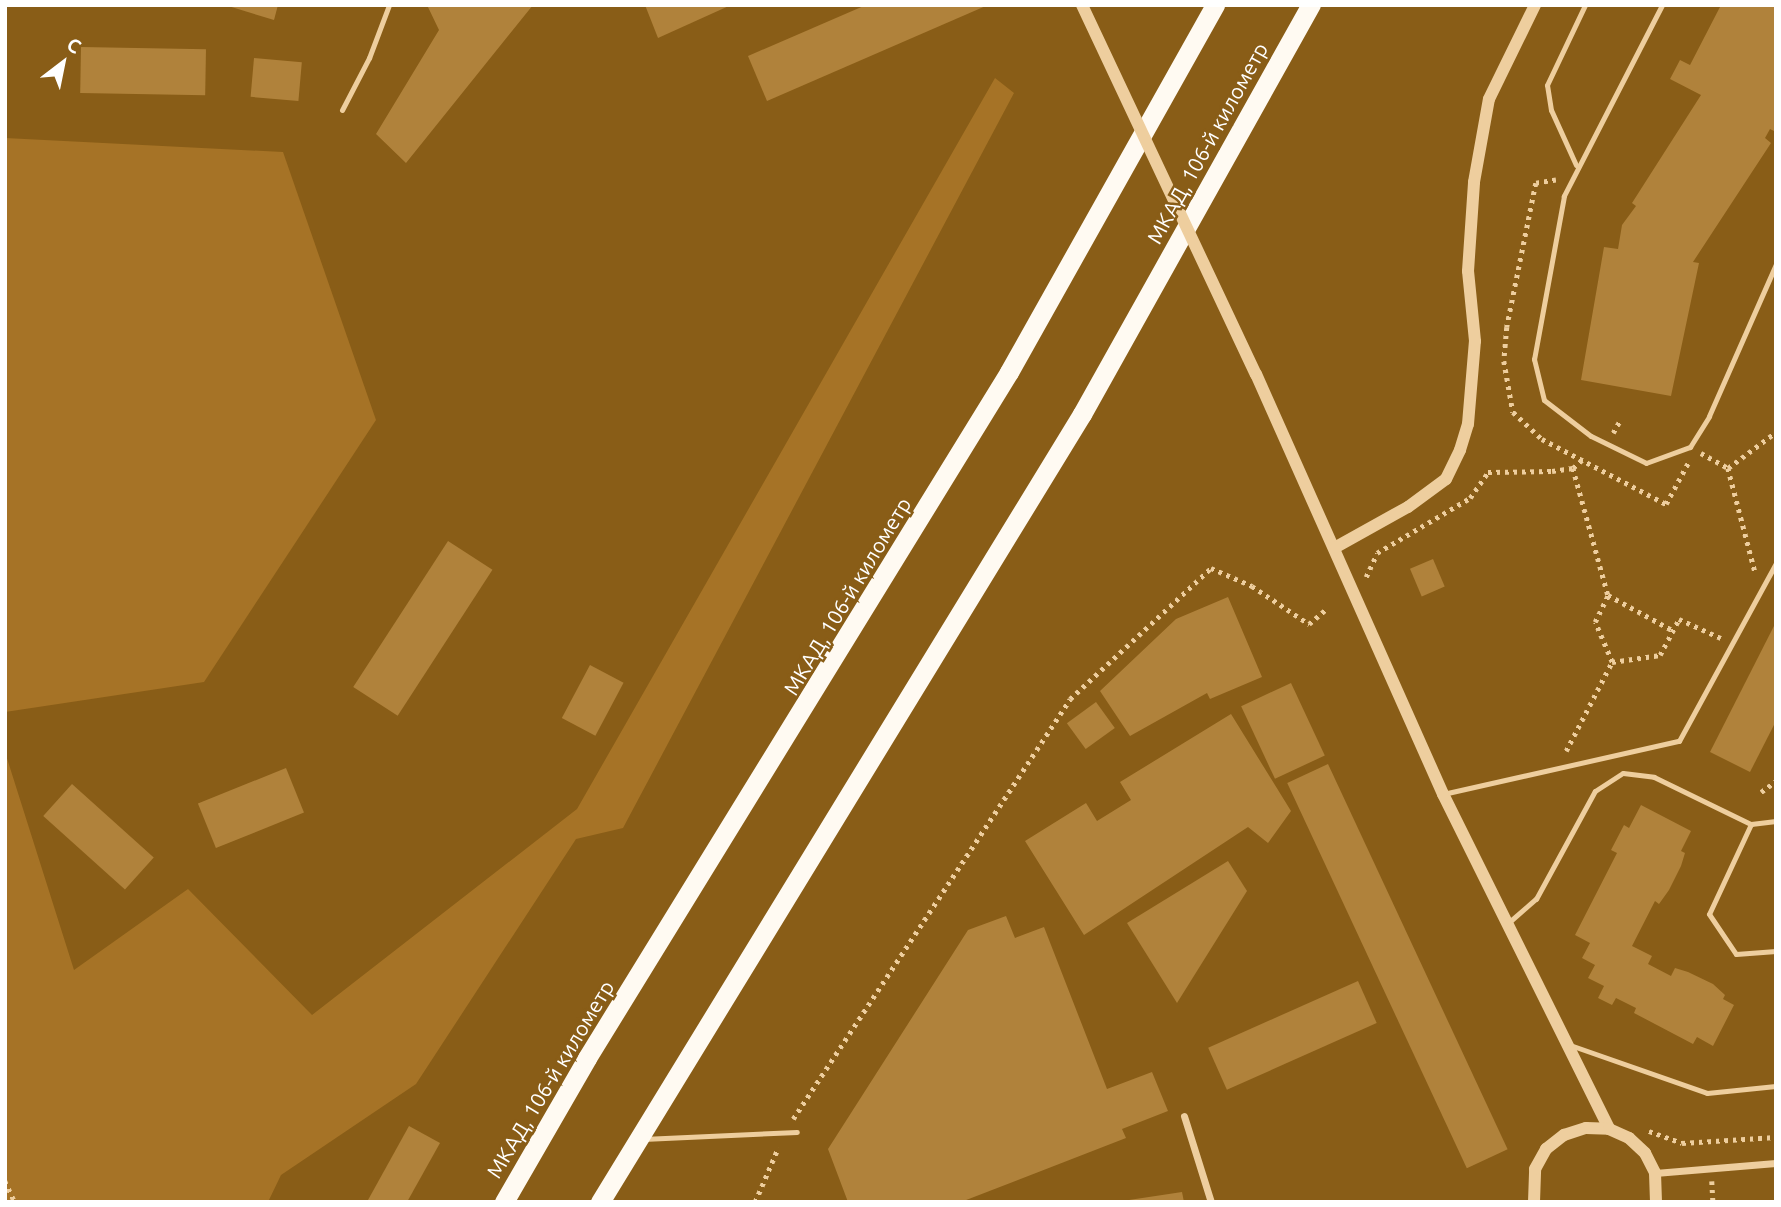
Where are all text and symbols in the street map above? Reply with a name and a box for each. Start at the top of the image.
north arrow [28,28,98,98]
text: С [63,33,85,58]
street label: МКАД, 106-й километр [1141,38,1273,248]
street label: МКАД, 106-й километр [778,493,916,699]
street label: МКАД, 106-й километр [481,976,619,1182]

